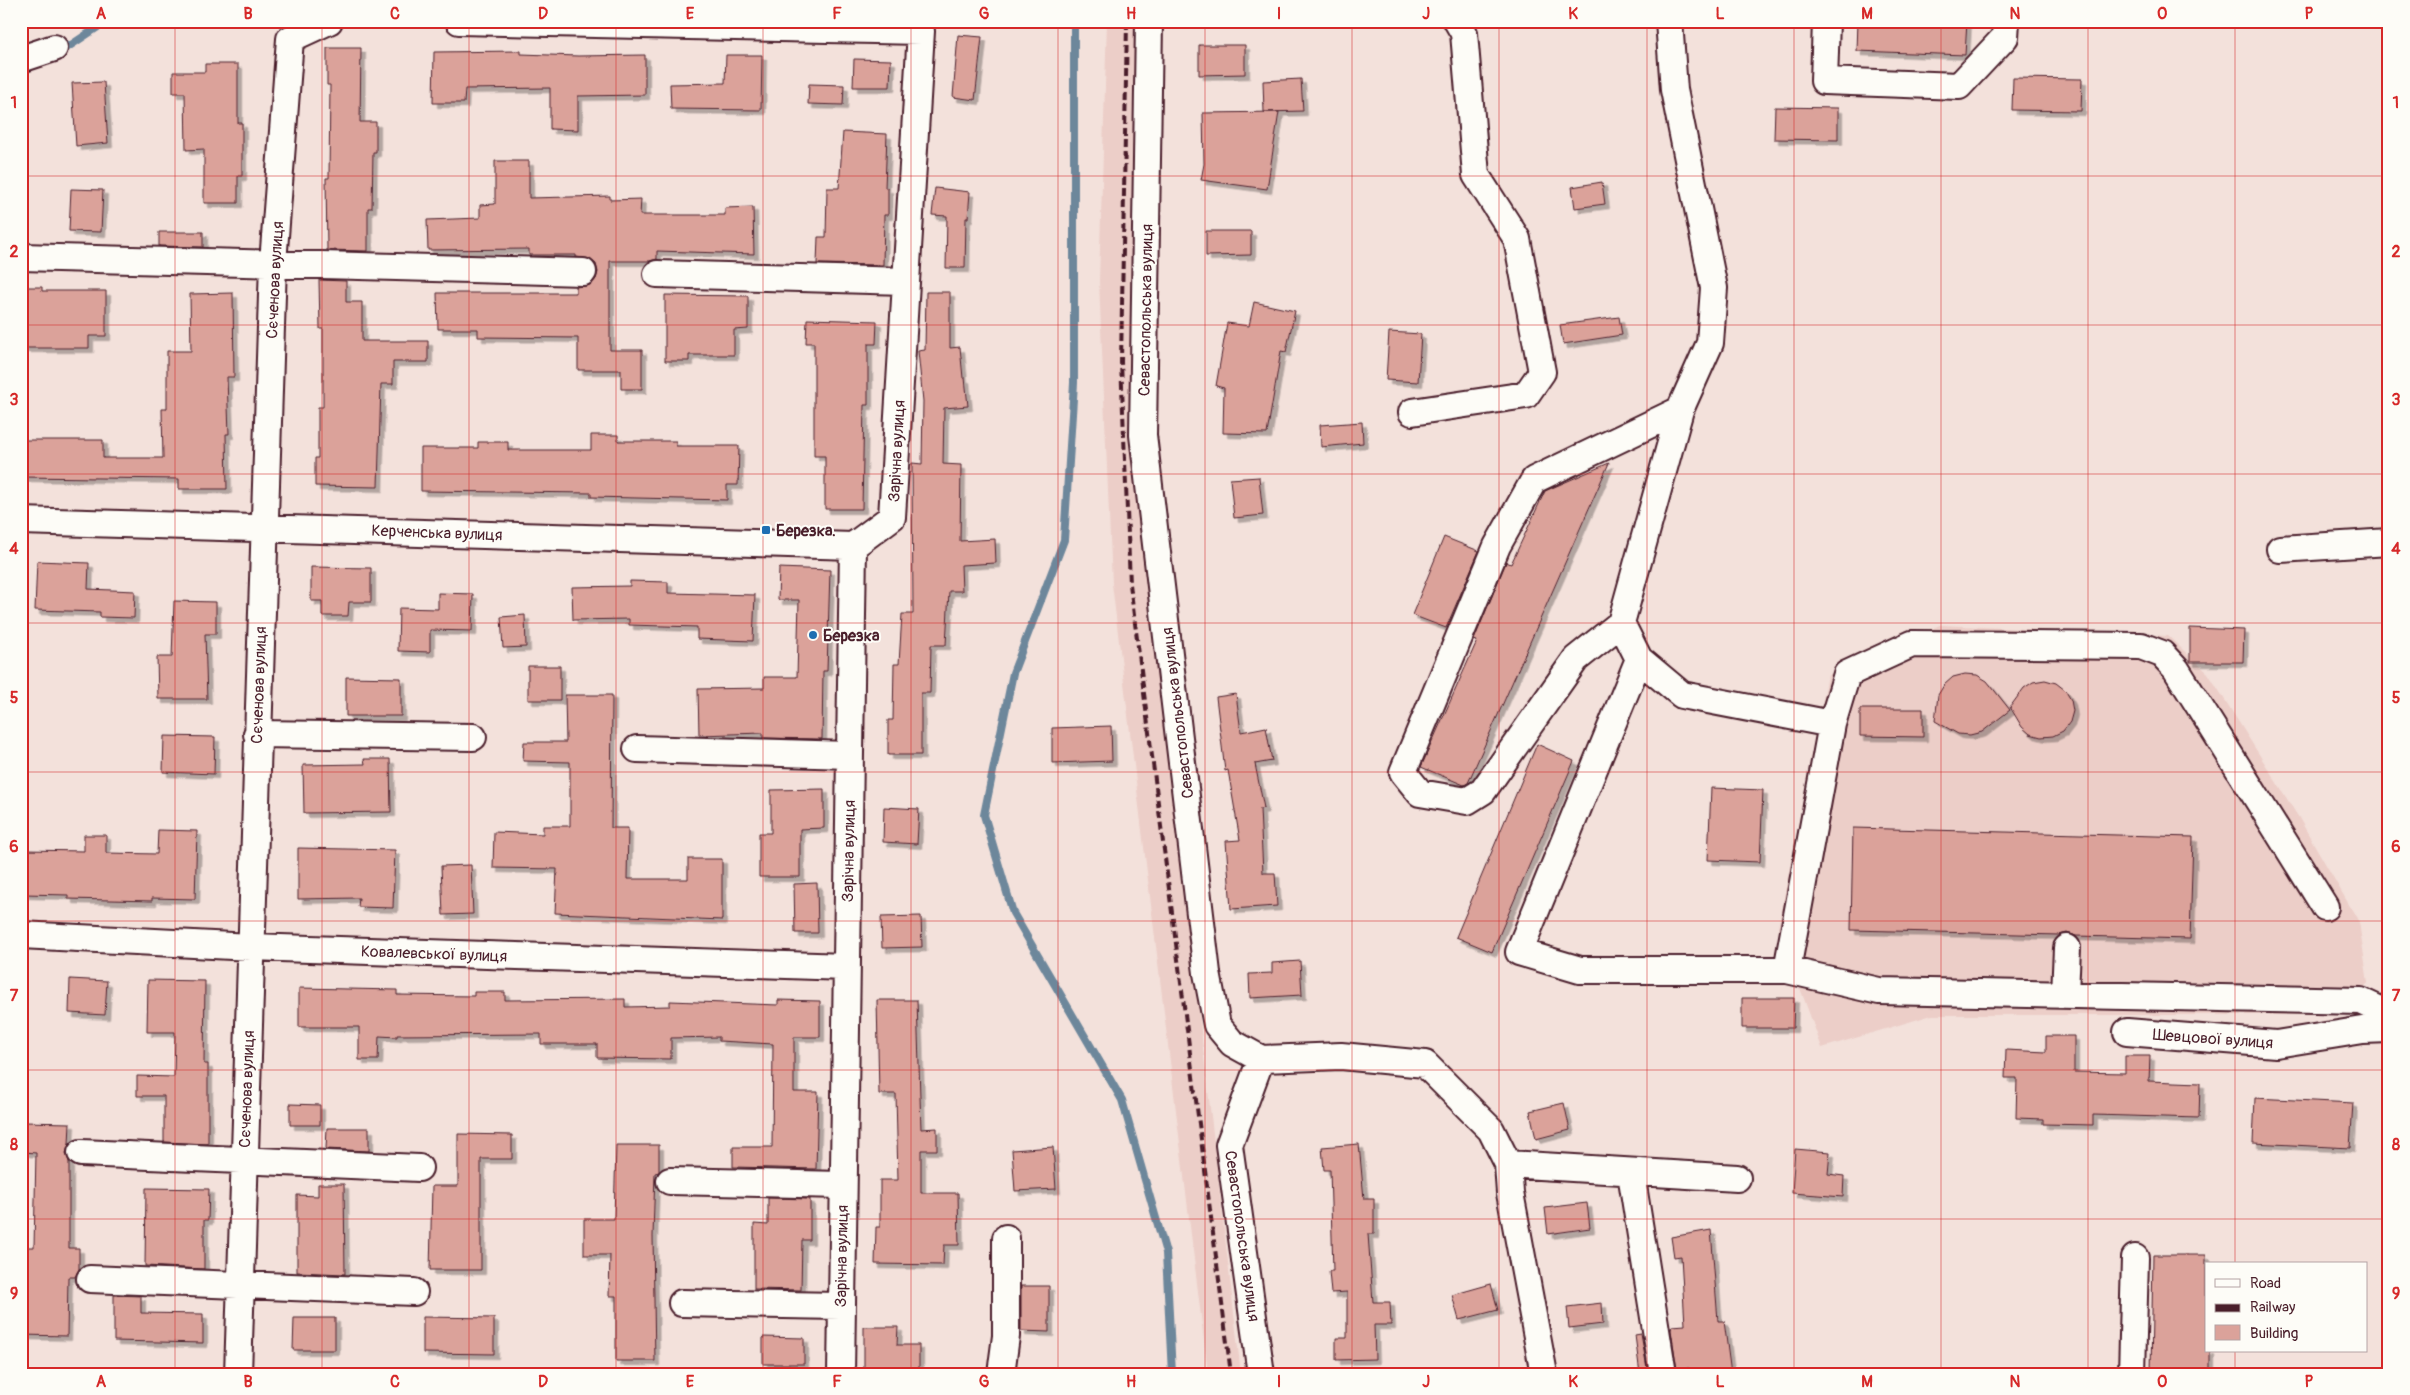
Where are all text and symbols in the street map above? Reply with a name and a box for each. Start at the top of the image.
text: A [96,4,107,24]
text: B [243,4,253,24]
text: C [390,4,400,24]
text: D [538,4,548,24]
text: E [686,4,695,24]
text: F [832,4,842,24]
text: G [979,4,990,24]
text: H [1126,4,1136,24]
text: I [1277,4,1281,24]
text: J [1422,4,1430,24]
text: K [1568,4,1578,24]
text: L [1715,4,1725,24]
text: M [1861,4,1873,24]
text: N [2010,4,2021,24]
text: O [2157,4,2167,24]
text: P [2305,4,2314,24]
text: 1 [11,93,17,113]
text: 1 [2393,93,2399,113]
street label: Сєченова вулиця [262,221,288,339]
street label: Севастопольська вулиця [1134,224,1158,396]
text: 2 [10,242,19,262]
text: 2 [2392,242,2401,262]
text: 3 [10,390,19,410]
text: 3 [2392,390,2401,410]
street label: Зарічна вулиця [884,399,910,503]
street label: Керченська вулиця [371,521,503,545]
place label: Березка. [776,521,836,541]
marker: Березка. [760,524,772,536]
text: 4 [9,539,19,559]
text: 4 [2391,539,2401,559]
street label: Сєченова вулиця [247,626,271,744]
place label: Березка [823,626,880,646]
street label: Севастопольська вулиця [1158,626,1198,800]
marker: Березка [807,629,819,641]
text: 5 [10,688,19,708]
text: 5 [2392,688,2401,708]
street label: Зарічна вулиця [838,800,860,902]
text: 6 [9,837,19,857]
text: 6 [2391,837,2401,857]
street label: Ковалевської вулиця [361,941,507,967]
text: 7 [10,986,19,1006]
text: 7 [2392,986,2401,1006]
street label: Шевцової вулиця [2152,1025,2274,1053]
street label: Сєченова вулиця [235,1030,259,1148]
text: 8 [10,1135,18,1155]
text: 8 [2392,1135,2400,1155]
street label: Севастопольська вулиця [1220,1149,1264,1323]
street label: Зарічна вулиця [831,1205,853,1307]
legend [2205,1262,2368,1352]
text: Road [2250,1274,2281,1293]
text: 9 [10,1284,18,1304]
text: 9 [2392,1284,2400,1304]
text: Railway [2250,1298,2296,1317]
text: Building [2250,1324,2298,1343]
text: A [96,1372,107,1392]
text: B [243,1372,253,1392]
text: C [390,1372,400,1392]
text: D [538,1372,548,1392]
text: E [686,1372,695,1392]
text: F [832,1372,842,1392]
text: G [979,1372,990,1392]
text: H [1126,1372,1136,1392]
text: I [1277,1372,1281,1392]
text: J [1422,1372,1430,1392]
text: K [1568,1372,1578,1392]
text: L [1715,1372,1725,1392]
text: M [1861,1372,1873,1392]
text: N [2010,1372,2021,1392]
text: O [2157,1372,2167,1392]
text: P [2305,1372,2314,1392]

